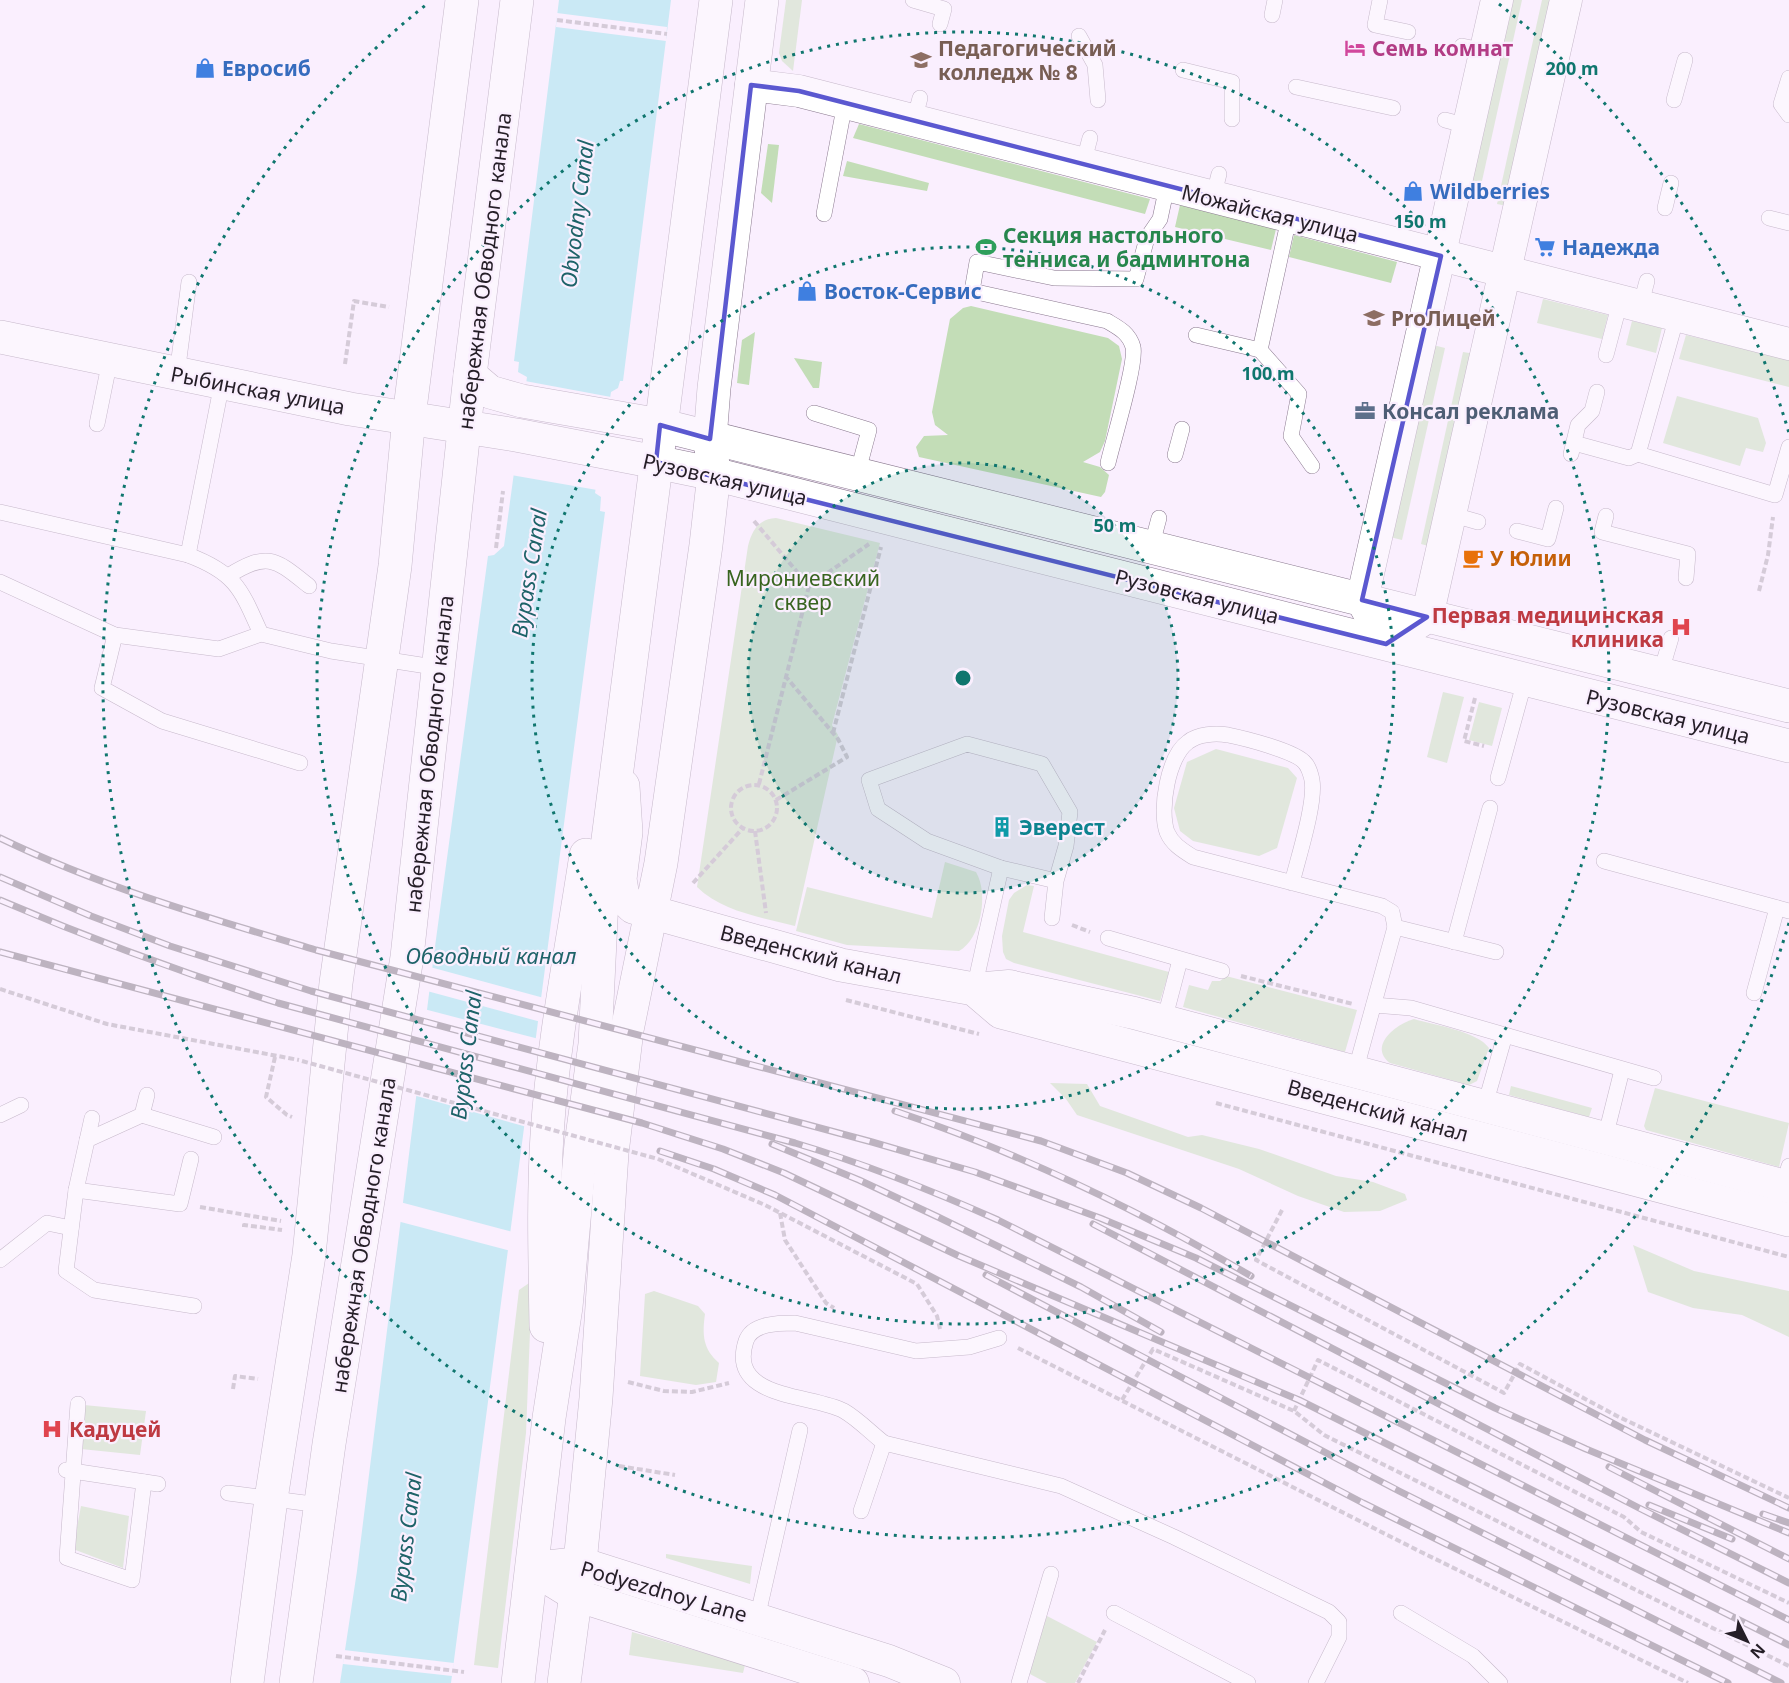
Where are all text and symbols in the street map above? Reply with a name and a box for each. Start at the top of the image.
place label: Педагогический колледж № 8 [938,34,1117,86]
place label: Семь комнат [1372,34,1513,62]
hotel icon: Семь комнат [1343,36,1367,60]
school or university icon: Педагогический колледж № 8 [909,48,933,72]
place label: Евросиб [222,54,311,82]
shop icon: Евросиб [193,56,217,80]
text: 200 m [1545,56,1599,80]
street label: набережная Обводного канала [451,111,517,431]
water label: Obvodny Canal [552,137,600,290]
street label: Можайская улица [1179,177,1361,249]
place label: Wildberries [1430,177,1550,205]
shop icon: Wildberries [1401,179,1425,203]
text: 150 m [1393,209,1447,233]
place label: Секция настольного тенниса и бадминтона [1003,221,1250,273]
place label: Надежда [1562,233,1660,261]
sports icon: Секция настольного тенниса и бадминтона [974,235,998,259]
supermarket icon: Надежда [1533,235,1557,259]
place label: Восток-Сервис [824,277,982,305]
shop icon: Восток-Сервис [795,279,819,303]
place label: ProЛицей [1391,304,1496,332]
school or university icon: ProЛицей [1362,306,1386,330]
street label: Рыбинская улица [168,359,348,421]
text: 100 m [1241,361,1295,385]
place label: Консал реклама [1382,397,1559,425]
office icon: Консал реклама [1353,399,1377,423]
street label: Рузовская улица [640,446,810,512]
water label: Bypass Canal [503,505,553,639]
text: 50 m [1094,513,1136,537]
place label: У Юлии [1490,544,1572,572]
cafe icon: У Юлии [1461,546,1485,570]
street label: Рузовская улица [1112,562,1282,630]
park label: Мирониевский сквер [726,564,880,616]
street label: набережная Обводного канала [398,594,460,914]
place label: Первая медицинская клиника [1432,601,1664,653]
hospital icon: Первая медицинская клиника [1669,615,1693,639]
centre of rings [953,668,973,688]
street label: Рузовская улица [1583,682,1753,750]
place label: Эверест [1019,813,1105,841]
building icon: Эверест [990,815,1014,839]
street label: Введенский канал [717,918,905,990]
water label: Обводный канал [406,940,576,970]
water label: Bypass Canal [442,987,488,1121]
street label: Введенский канал [1284,1072,1472,1148]
street label: набережная Обводного канала [324,1075,402,1395]
place label: Кадуцей [69,1415,161,1443]
hospital icon: Кадуцей [40,1417,64,1441]
water label: Bypass Canal [382,1469,428,1603]
street label: Podyezdnoy Lane [577,1554,751,1628]
north arrow [1717,1611,1777,1671]
text: N [1745,1639,1770,1663]

